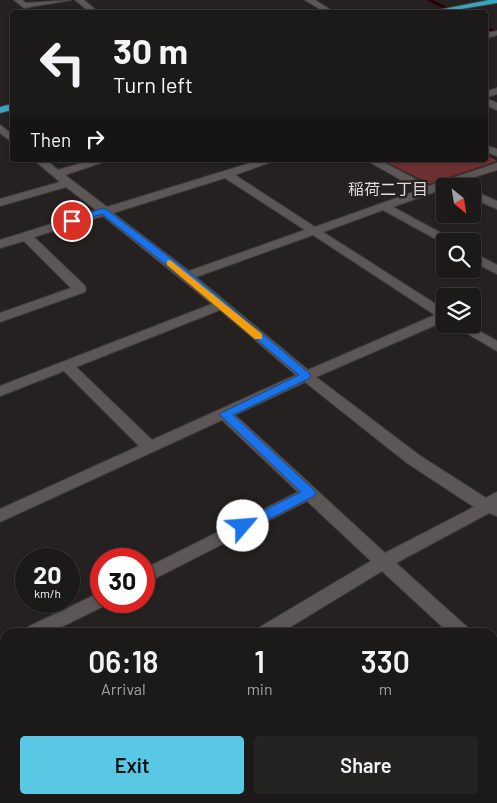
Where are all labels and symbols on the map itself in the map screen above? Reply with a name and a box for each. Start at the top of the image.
north arrow [436,178,481,222]
district label: 稲荷二丁目 [348,179,428,198]
pin [51,200,93,242]
position arrow [216,499,268,551]
speed limit sign: 30 [90,548,155,613]

